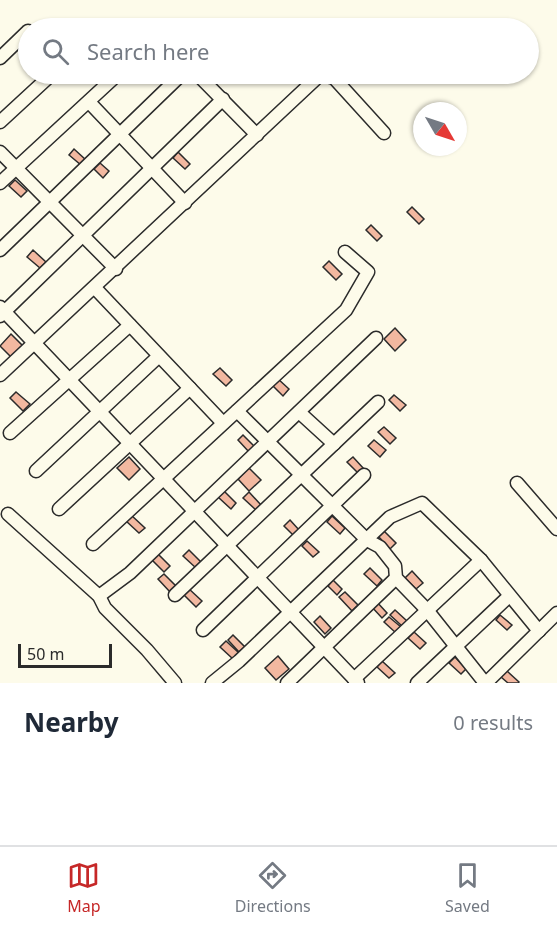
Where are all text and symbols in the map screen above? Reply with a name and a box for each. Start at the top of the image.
search box [18,18,539,84]
icon: search [39,35,72,68]
text: Search here [87,36,209,66]
north arrow [413,102,467,156]
scale bar [18,641,112,668]
text: 50 m [27,643,64,665]
text: Nearby [24,704,119,740]
text: 0 results [453,709,533,736]
tab: Map [67,859,100,917]
tab: Directions [235,859,311,917]
tab: Saved [445,859,490,917]

